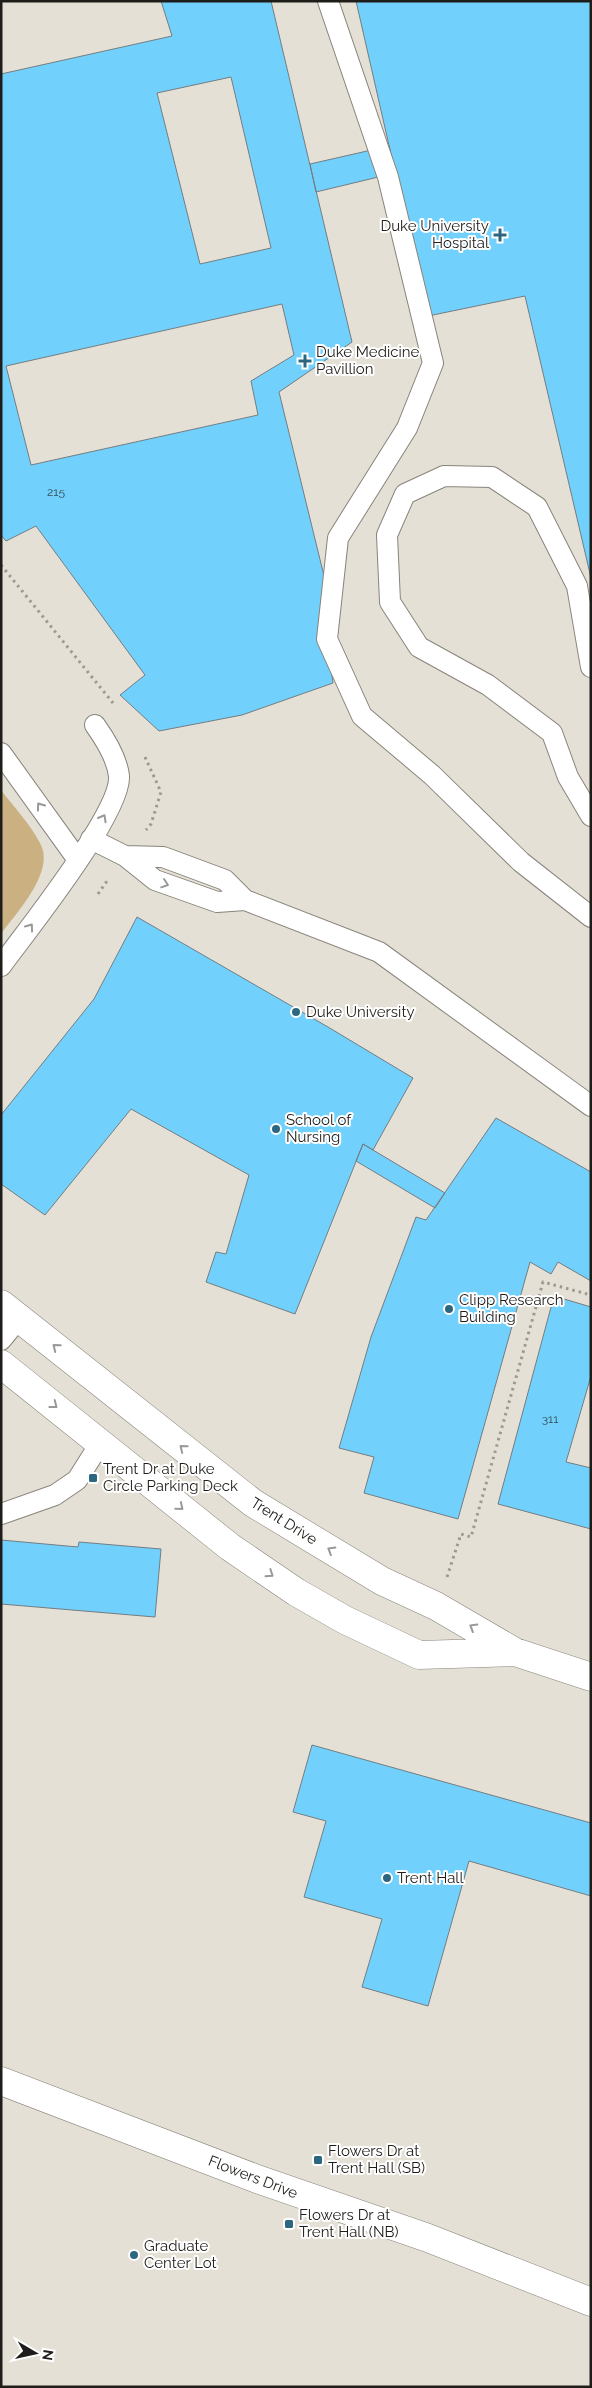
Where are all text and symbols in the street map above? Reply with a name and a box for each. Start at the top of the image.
place label: Duke University Hospital [380,217,490,252]
marker: Duke University Hospital [493,228,507,242]
place label: Duke Medicine Pavillion [316,343,419,378]
marker: Duke Medicine Pavillion [298,354,312,368]
house number: 215 [47,485,65,499]
one-way arrow [37,803,45,812]
one-way arrow [97,814,107,823]
one-way arrow [160,878,168,888]
one-way arrow [24,923,33,933]
place label: Duke University [306,1003,415,1021]
marker: Duke University [290,1006,302,1018]
place label: School of Nursing [286,1111,352,1146]
marker: School of Nursing [270,1123,282,1135]
place label: Clipp Research Building [459,1291,564,1326]
marker: Clipp Research Building [443,1303,455,1315]
one-way arrow [53,1344,62,1352]
one-way arrow [48,1399,57,1408]
house number: 311 [542,1412,558,1426]
one-way arrow [179,1445,189,1454]
place label: Trent Dr at Duke Circle Parking Deck [103,1460,238,1495]
marker: Trent Dr at Duke Circle Parking Deck [87,1472,99,1484]
street label: Trent Drive [247,1494,321,1549]
one-way arrow [174,1501,183,1510]
one-way arrow [327,1547,336,1557]
one-way arrow [265,1568,274,1577]
one-way arrow [470,1624,479,1634]
place label: Trent Hall [397,1869,464,1887]
marker: Trent Hall [381,1872,393,1884]
place label: Flowers Dr at Trent Hall (SB) [328,2142,425,2177]
street label: Flowers Drive [206,2152,300,2202]
marker: Flowers Dr at Trent Hall (SB) [312,2154,324,2166]
place label: Flowers Dr at Trent Hall (NB) [299,2206,398,2241]
marker: Flowers Dr at Trent Hall (NB) [283,2218,295,2230]
place label: Graduate Center Lot [144,2237,217,2272]
marker: Graduate Center Lot [128,2249,140,2261]
north arrow [10,2328,60,2378]
text: N [39,2349,57,2362]

